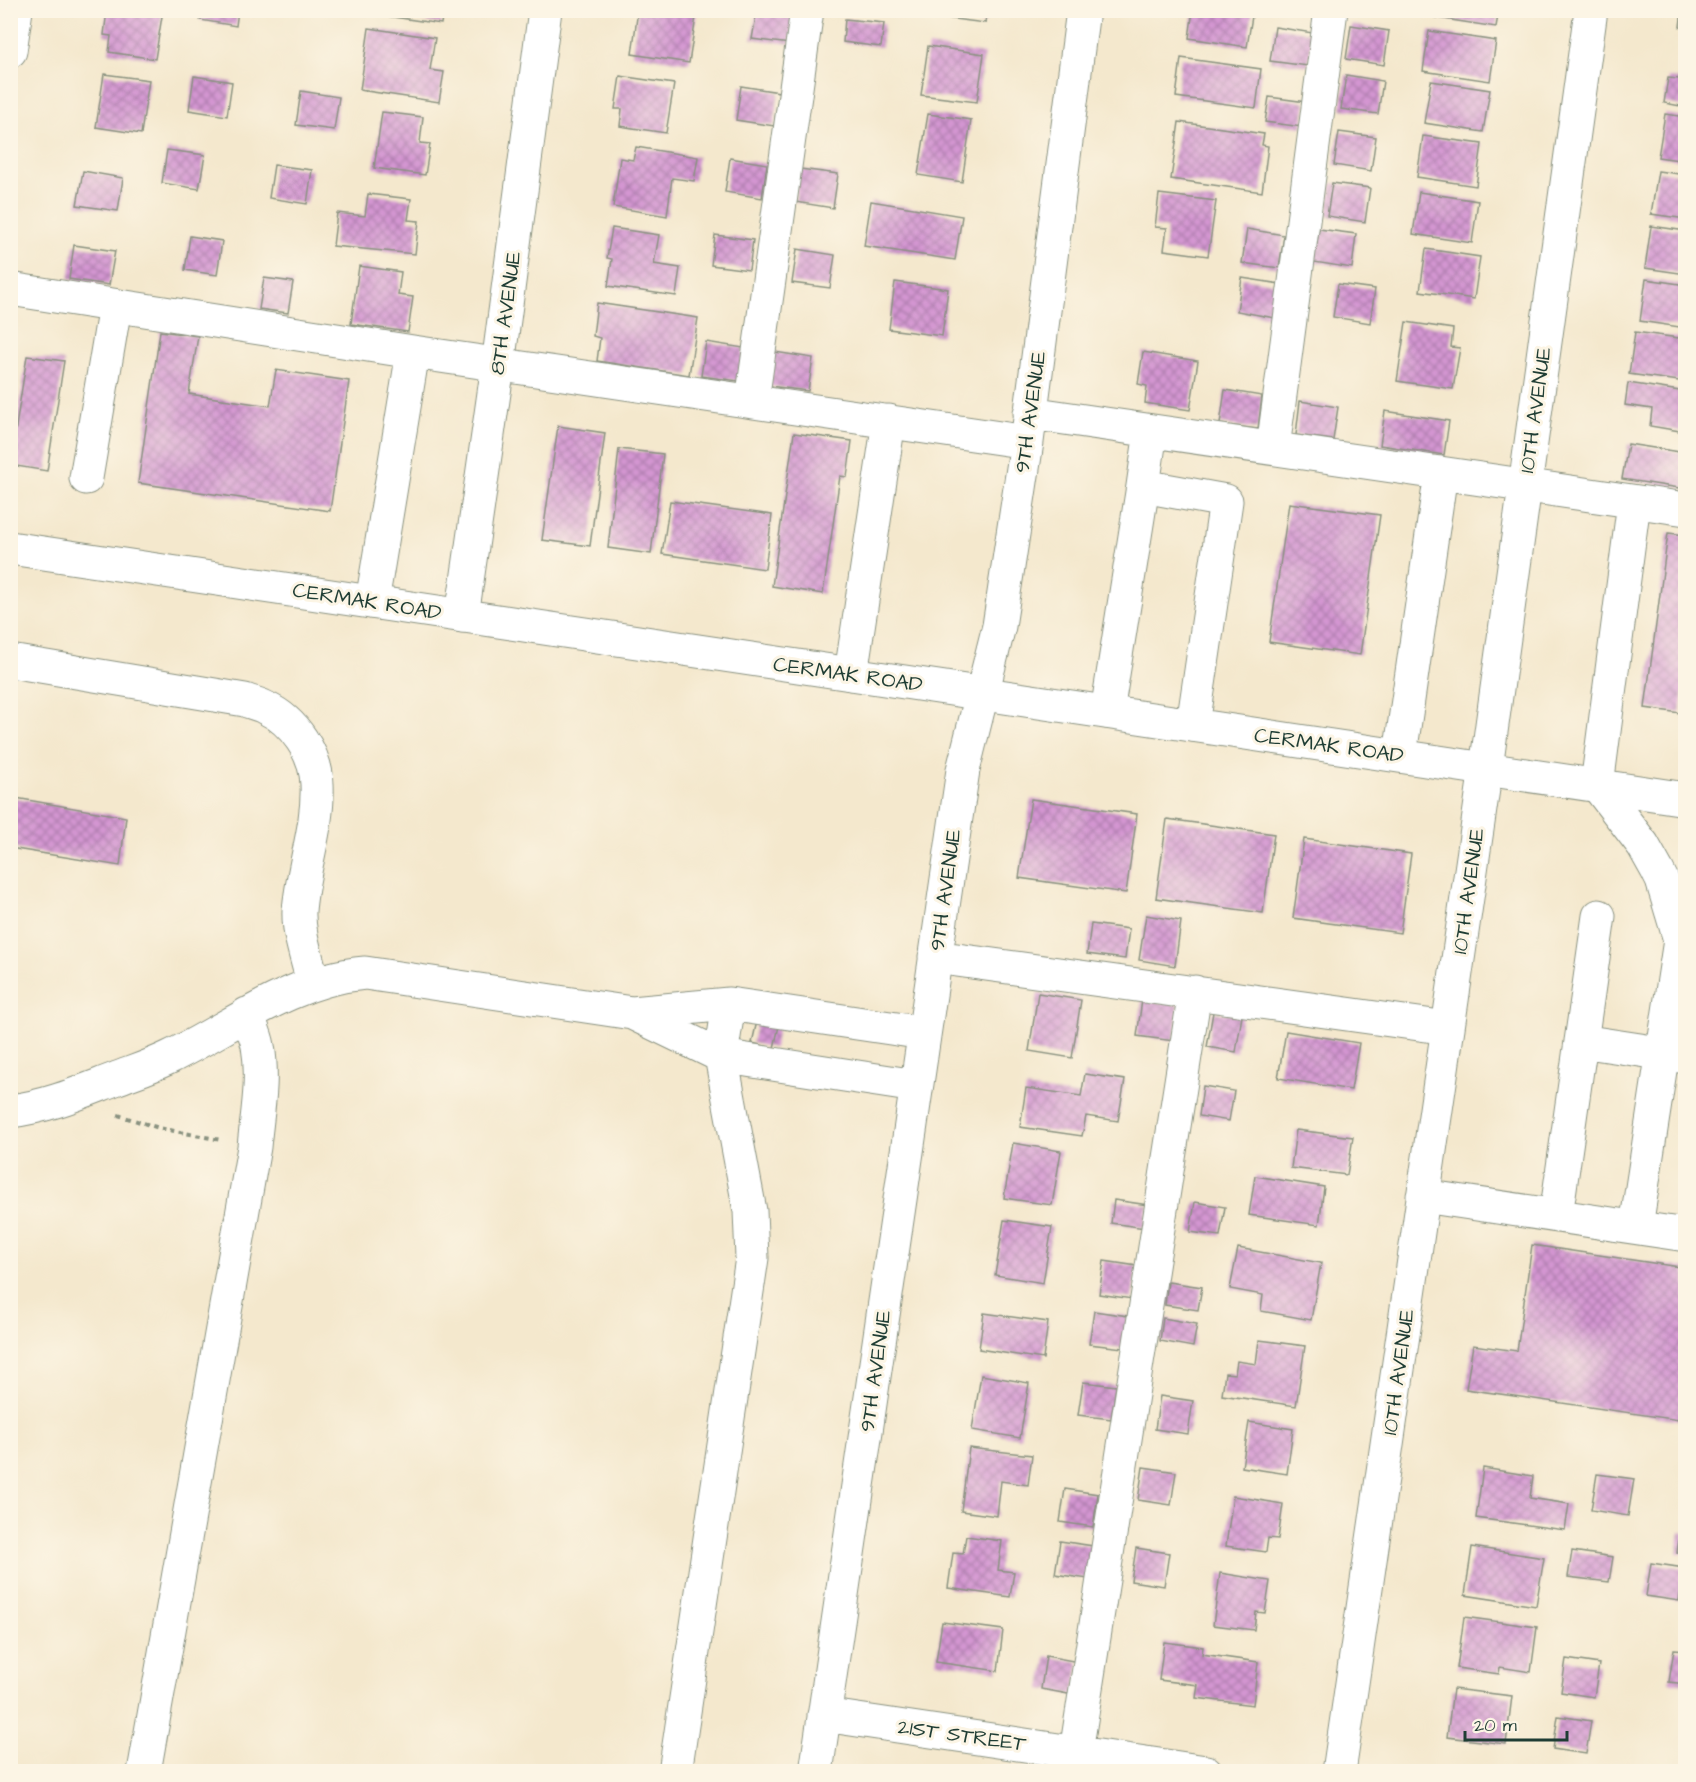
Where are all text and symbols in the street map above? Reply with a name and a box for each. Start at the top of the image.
street label: 8TH AVENUE [482,249,529,377]
street label: 10TH AVENUE [1512,345,1559,475]
street label: 9TH AVENUE [1008,349,1053,475]
street label: CERMAK ROAD [290,575,444,628]
street label: CERMAK ROAD [771,650,925,699]
street label: CERMAK ROAD [1252,721,1406,770]
street label: 10TH AVENUE [1445,826,1492,956]
street label: 9TH AVENUE [923,827,968,953]
street label: 10TH AVENUE [1375,1307,1422,1437]
street label: 9TH AVENUE [853,1308,898,1434]
scale bar [1465,1704,1567,1742]
street label: 21ST STREET [896,1712,1029,1759]
text: 20 m [1474,1713,1517,1738]

